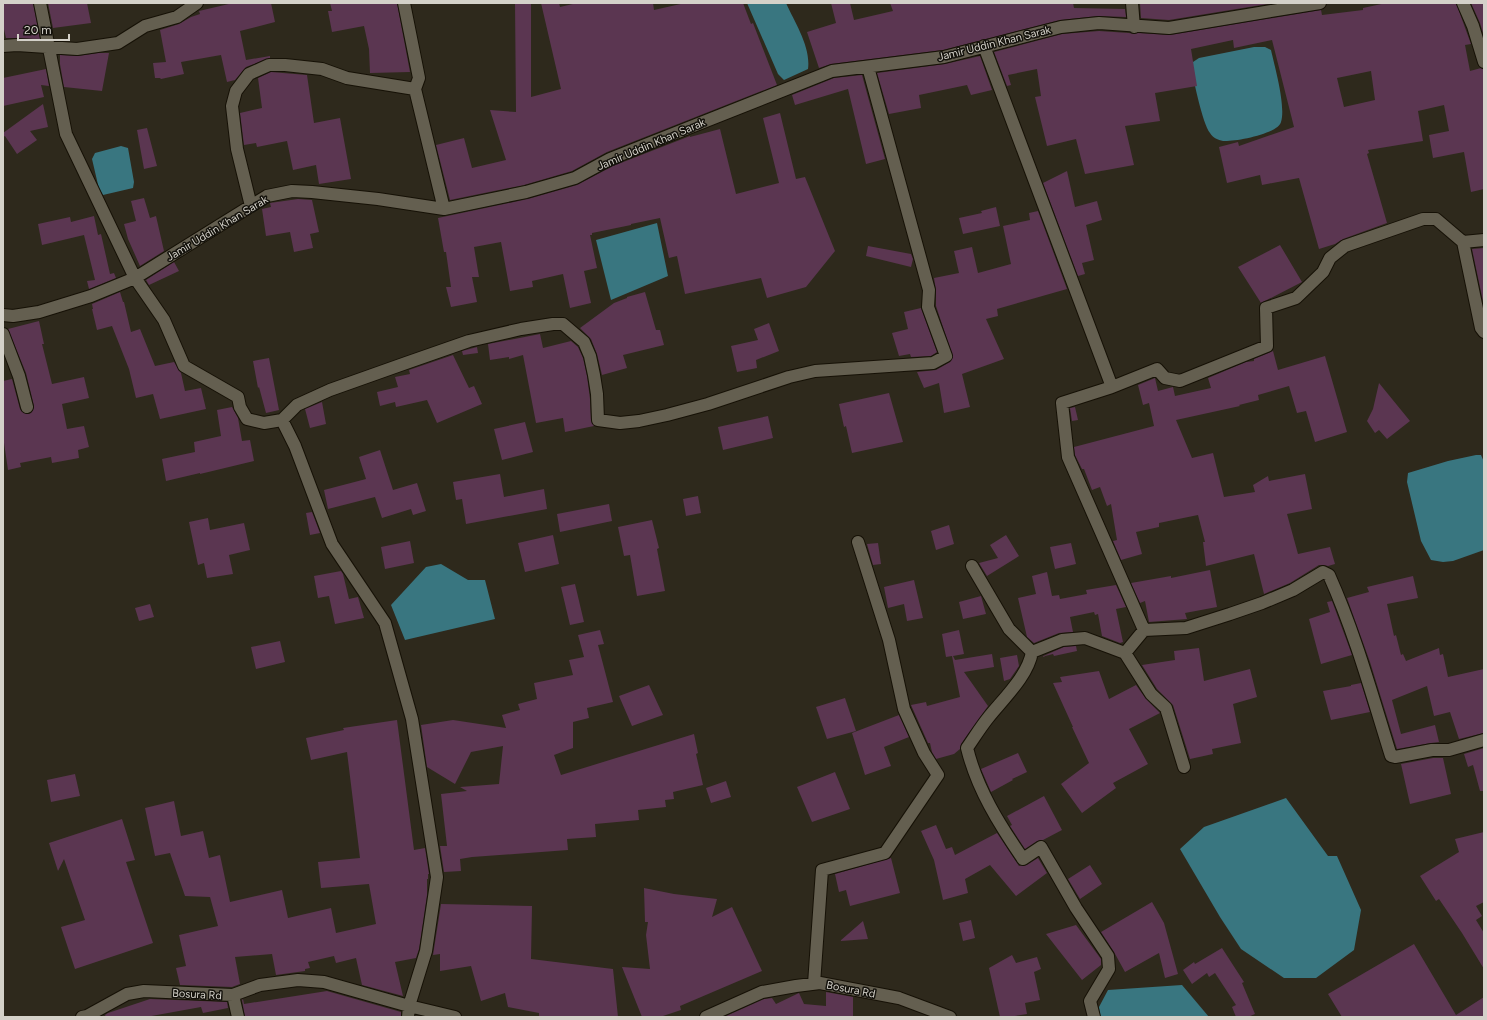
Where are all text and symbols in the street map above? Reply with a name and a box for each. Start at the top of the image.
scale bar [18,16,69,42]
text: 20 m [24,23,52,37]
street label: Jamir Uddin Khan Sarak [936,23,1053,64]
street label: Jamir Uddin Khan Sarak [595,116,708,173]
street label: Jamir Uddin Khan Sarak [164,193,271,264]
street label: Bosura Rd [825,978,877,1001]
street label: Bosura Rd [172,987,222,1002]

